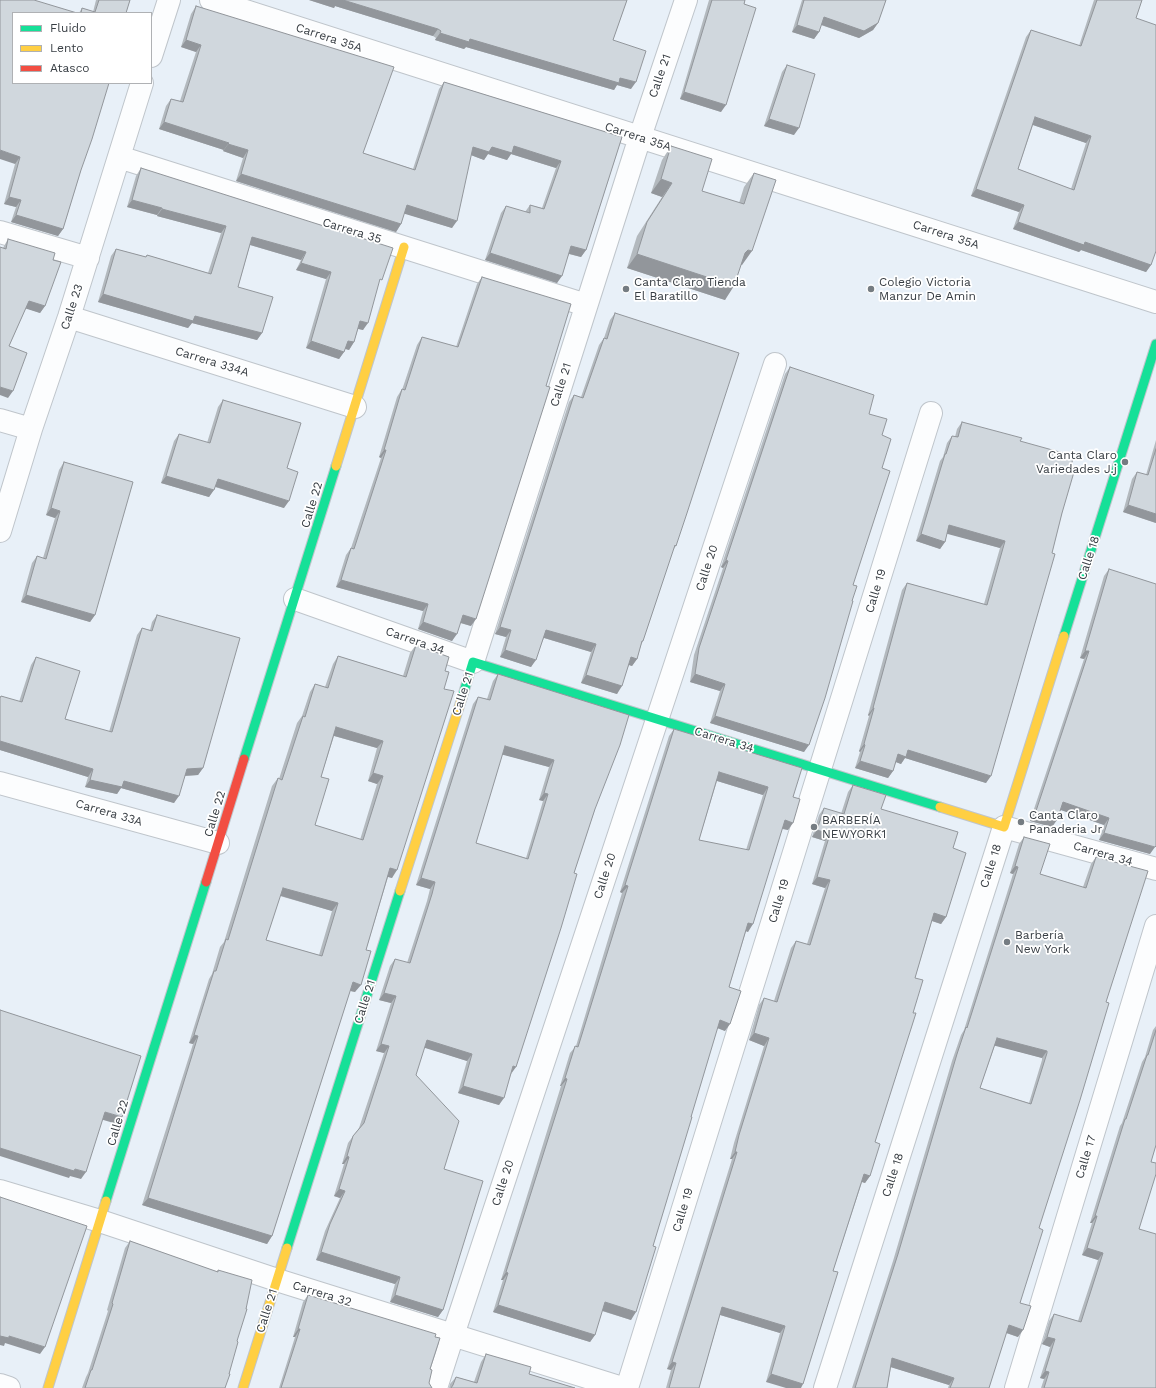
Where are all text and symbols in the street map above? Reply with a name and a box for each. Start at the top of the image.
legend [12,12,152,84]
street label: Carrera 35A [294,20,364,56]
text: Fluido [50,21,86,35]
text: Lento [50,41,84,55]
street label: Calle 21 [646,52,674,100]
text: Atasco [50,61,90,75]
street label: Carrera 35A [603,119,673,155]
street label: Carrera 35 [321,215,383,247]
street label: Carrera 35A [911,217,981,253]
place label: Canta Claro Tienda El Baratillo [634,275,746,303]
place label: Colegio Victoria Manzur De Amin [879,275,976,303]
street label: Calle 23 [58,282,86,332]
marker: Canta Claro Tienda El Baratillo [621,284,631,294]
marker: Colegio Victoria Manzur De Amin [866,284,876,294]
street label: Carrera 334A [173,344,251,380]
street label: Calle 21 [547,361,575,409]
place label: Canta Claro Variedades J.j [1036,448,1117,476]
marker: Canta Claro Variedades J.j [1120,457,1130,467]
street label: Calle 22 [298,480,326,530]
street label: Calle 18 [1075,534,1103,582]
street label: Calle 20 [693,543,721,593]
street label: Calle 19 [862,567,890,615]
street label: Carrera 34 [384,624,446,658]
street label: Calle 21 [449,670,477,718]
street label: Carrera 34 [692,724,756,756]
street label: Calle 22 [201,789,229,839]
street label: Carrera 33A [74,797,144,829]
place label: Canta Claro Panaderia Jr [1029,808,1102,836]
place label: BARBERÍA NEWYORK1 [822,813,886,841]
marker: Canta Claro Panaderia Jr [1016,817,1026,827]
marker: BARBERÍA NEWYORK1 [809,822,819,832]
street label: Carrera 34 [1071,839,1135,869]
street label: Calle 18 [977,842,1005,890]
street label: Calle 20 [591,851,619,901]
street label: Calle 19 [765,877,793,925]
place label: Barbería New York [1015,928,1070,956]
marker: Barbería New York [1002,937,1012,947]
street label: Calle 21 [351,978,379,1026]
street label: Calle 22 [104,1098,132,1148]
street label: Calle 17 [1073,1133,1099,1181]
street label: Calle 18 [879,1151,907,1199]
street label: Calle 20 [489,1158,517,1208]
street label: Calle 19 [669,1186,697,1234]
street label: Carrera 32 [291,1278,353,1310]
street label: Calle 21 [253,1287,281,1335]

